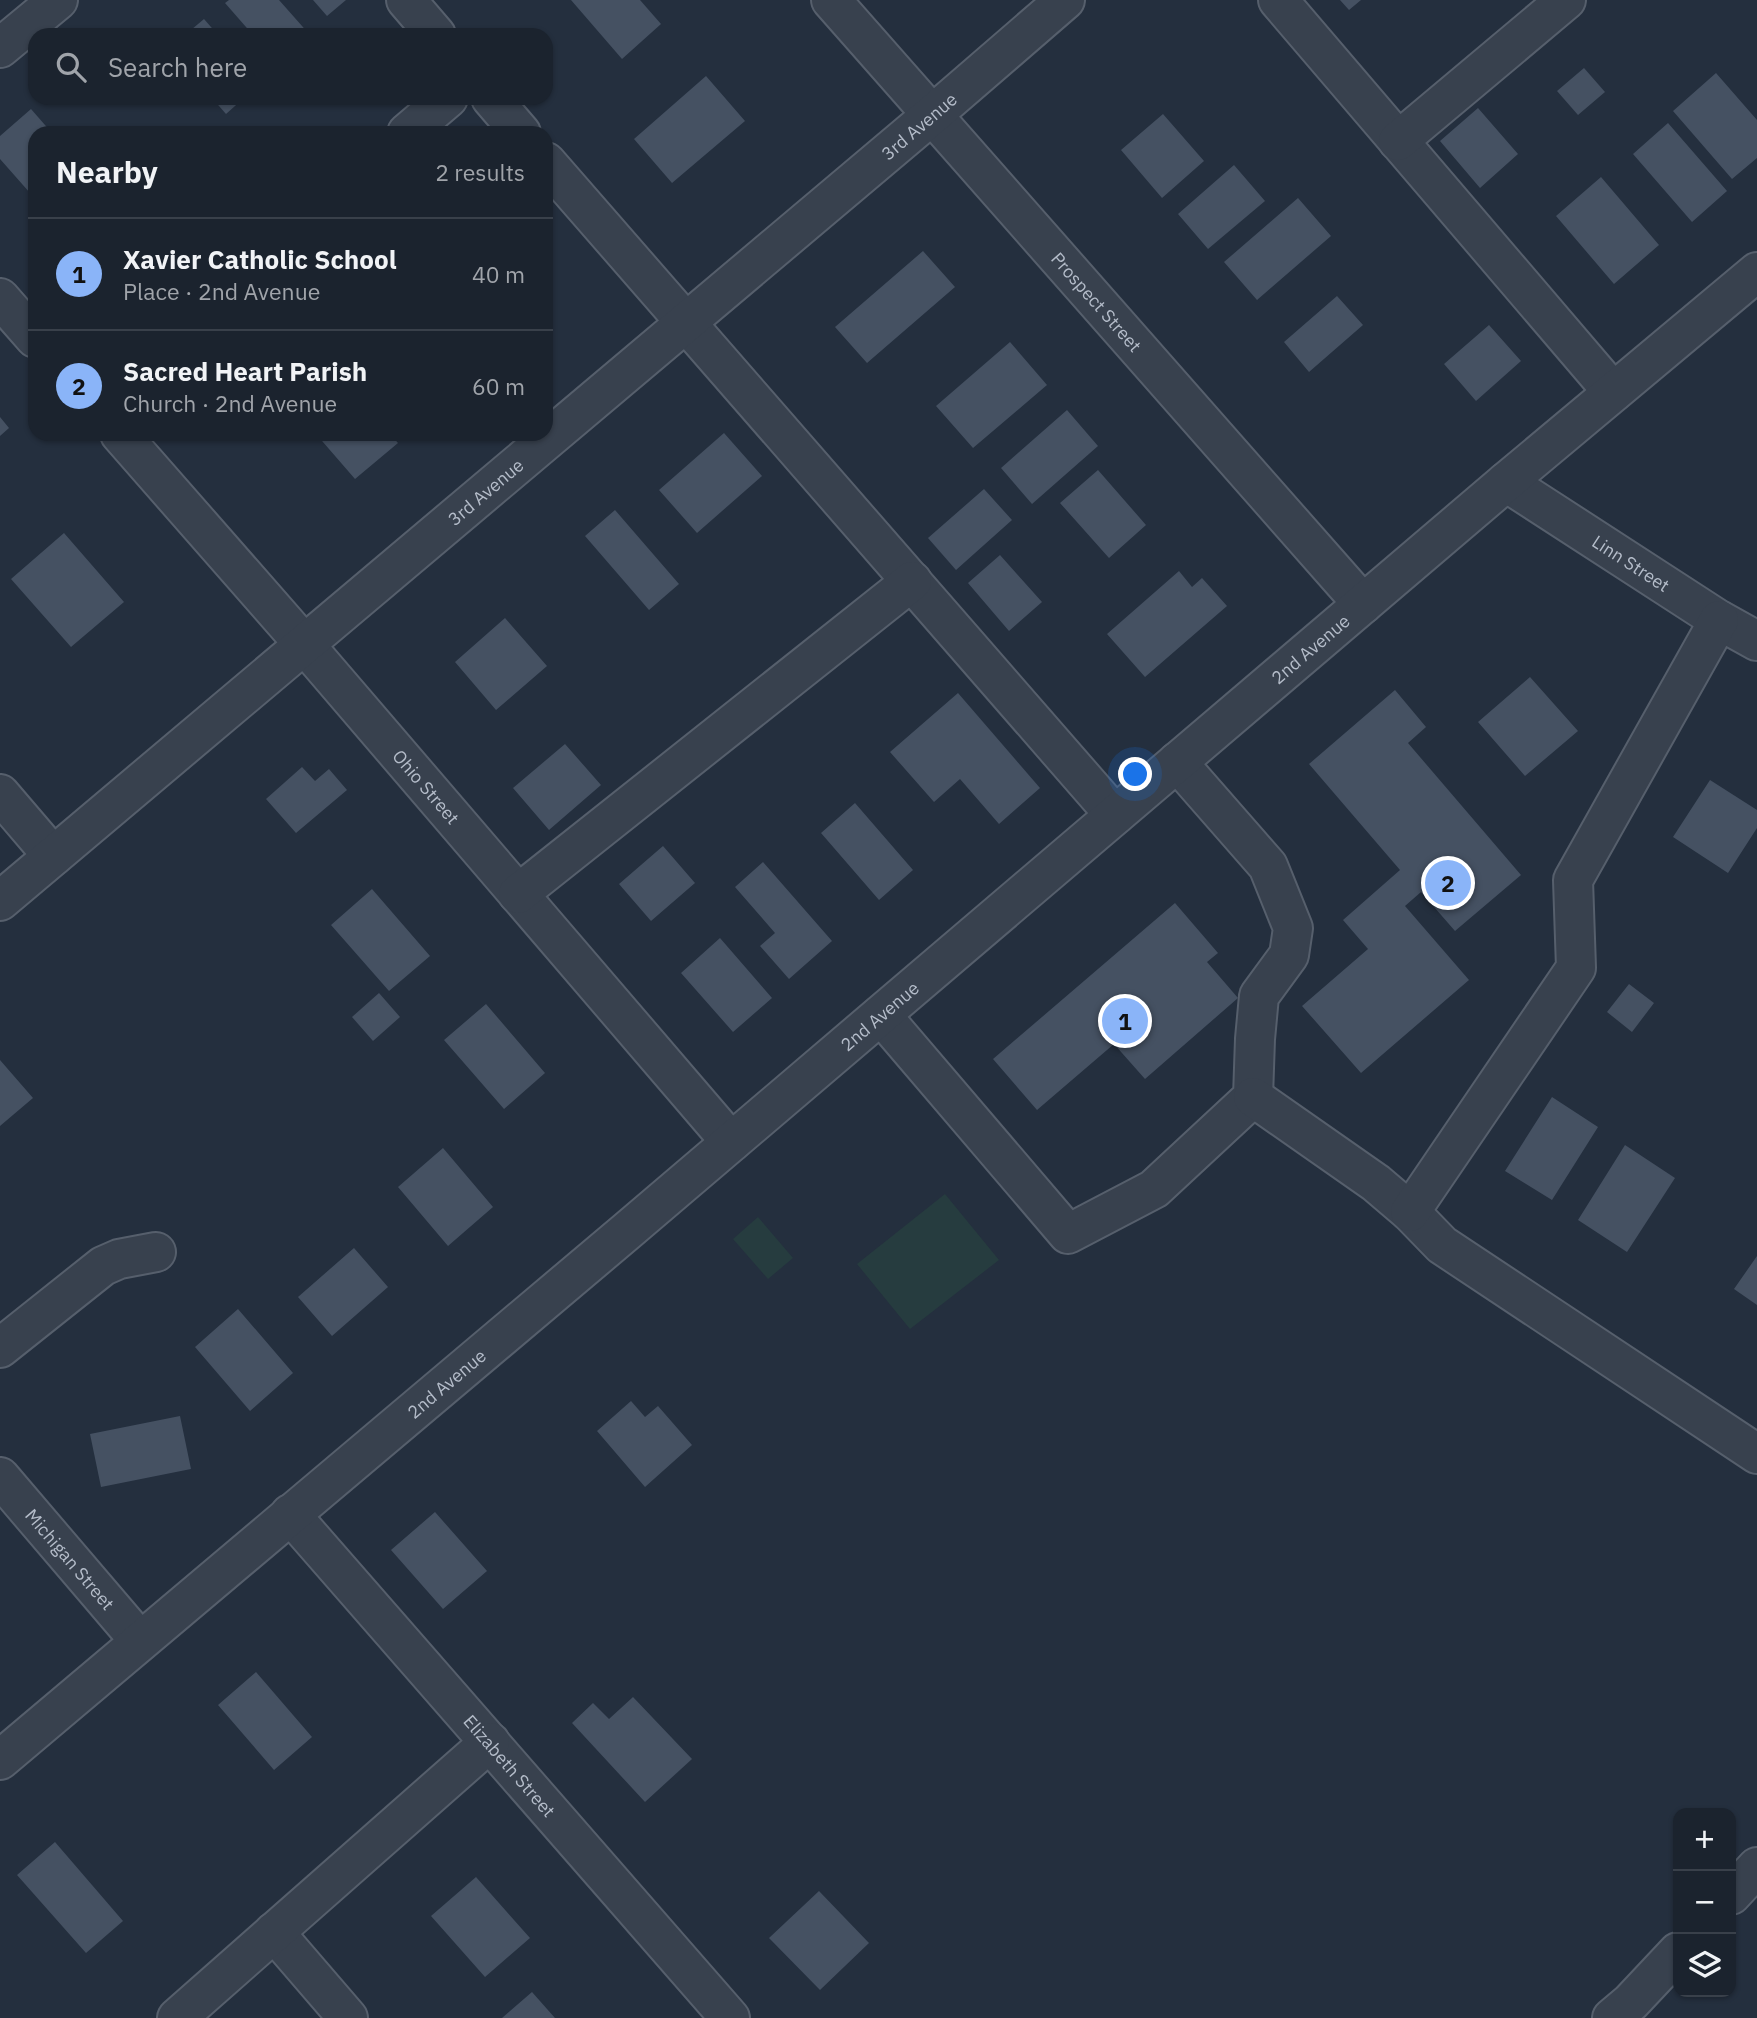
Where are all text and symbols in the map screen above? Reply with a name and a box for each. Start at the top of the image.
search box [28,28,553,105]
icon: search [52,48,90,86]
text: Search here [108,50,247,84]
street label: 3rd Avenue [876,87,961,165]
text: Nearby [56,152,158,191]
text: 2 results [435,157,525,187]
text: Xavier Catholic School [123,242,397,276]
street label: Prospect Street [1047,247,1147,356]
text: 1 [72,259,86,289]
text: 40 m [472,259,525,289]
text: Place · 2nd Avenue [123,276,320,306]
text: Sacred Heart Parish [123,354,367,388]
text: 2 [72,371,86,401]
text: 60 m [472,371,525,401]
text: Church · 2nd Avenue [123,388,337,418]
street label: 3rd Avenue [443,453,528,530]
street label: Linn Street [1588,530,1674,597]
street label: 2nd Avenue [1266,609,1354,689]
street label: Ohio Street [388,744,465,829]
your location [1118,757,1152,791]
pin: 2 [1425,857,1471,909]
street label: 2nd Avenue [835,976,923,1056]
pin: 1 [1102,995,1148,1047]
street label: 2nd Avenue [402,1344,491,1423]
street label: Michigan Street [20,1504,120,1614]
street label: Elizabeth Street [459,1710,561,1822]
map controls [1673,1808,1736,1997]
button: + [1673,1808,1736,1871]
button: − [1673,1871,1736,1934]
button: layers [1673,1934,1736,1997]

